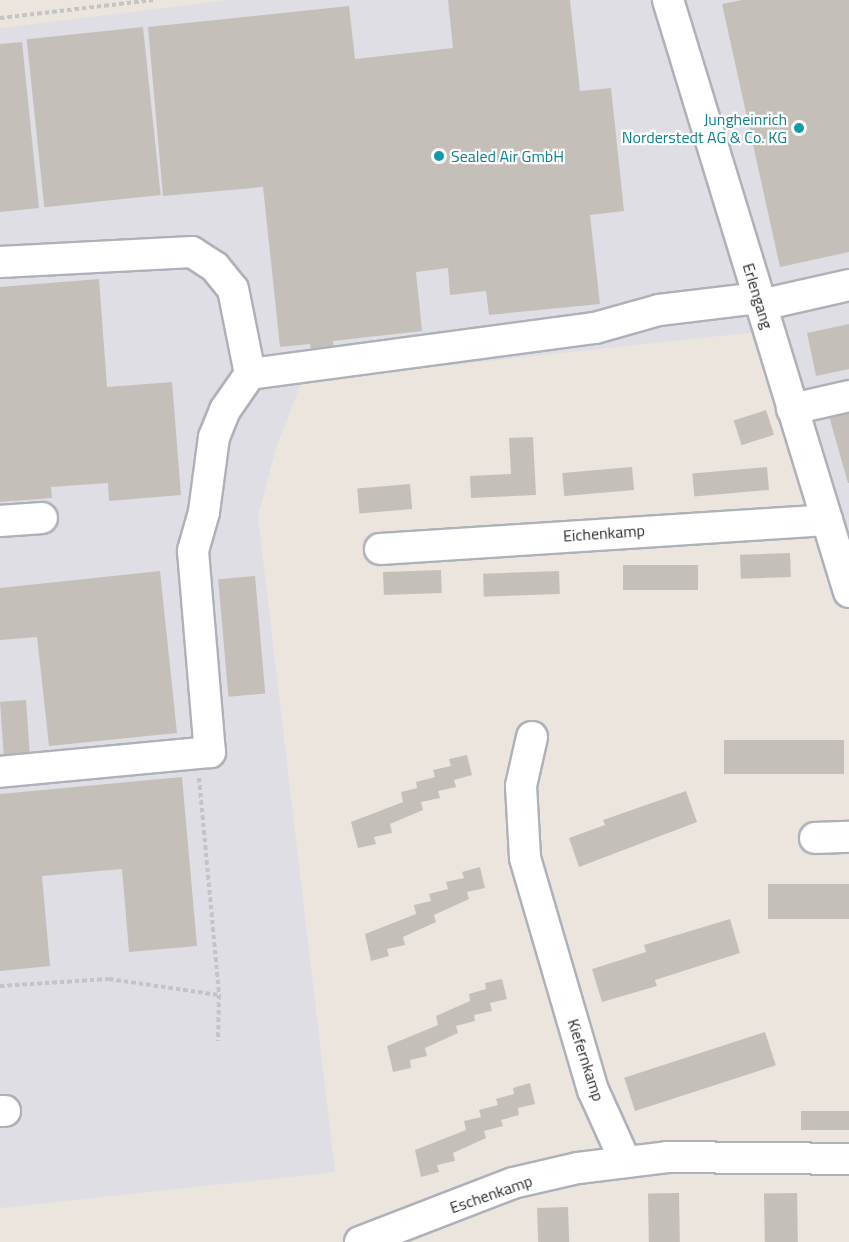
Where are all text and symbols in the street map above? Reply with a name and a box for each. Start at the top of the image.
place label: Jungheinrich Norderstedt AG & Co. KG [622,109,787,147]
marker: Jungheinrich Norderstedt AG & Co. KG [792,121,806,135]
place label: Sealed Air GmbH [451,146,564,166]
marker: Sealed Air GmbH [432,149,446,163]
street label: Erlengang [739,261,777,331]
street label: Eichenkamp [562,521,646,545]
street label: Kiefernkamp [564,1016,608,1104]
street label: Eschenkamp [447,1171,535,1217]

